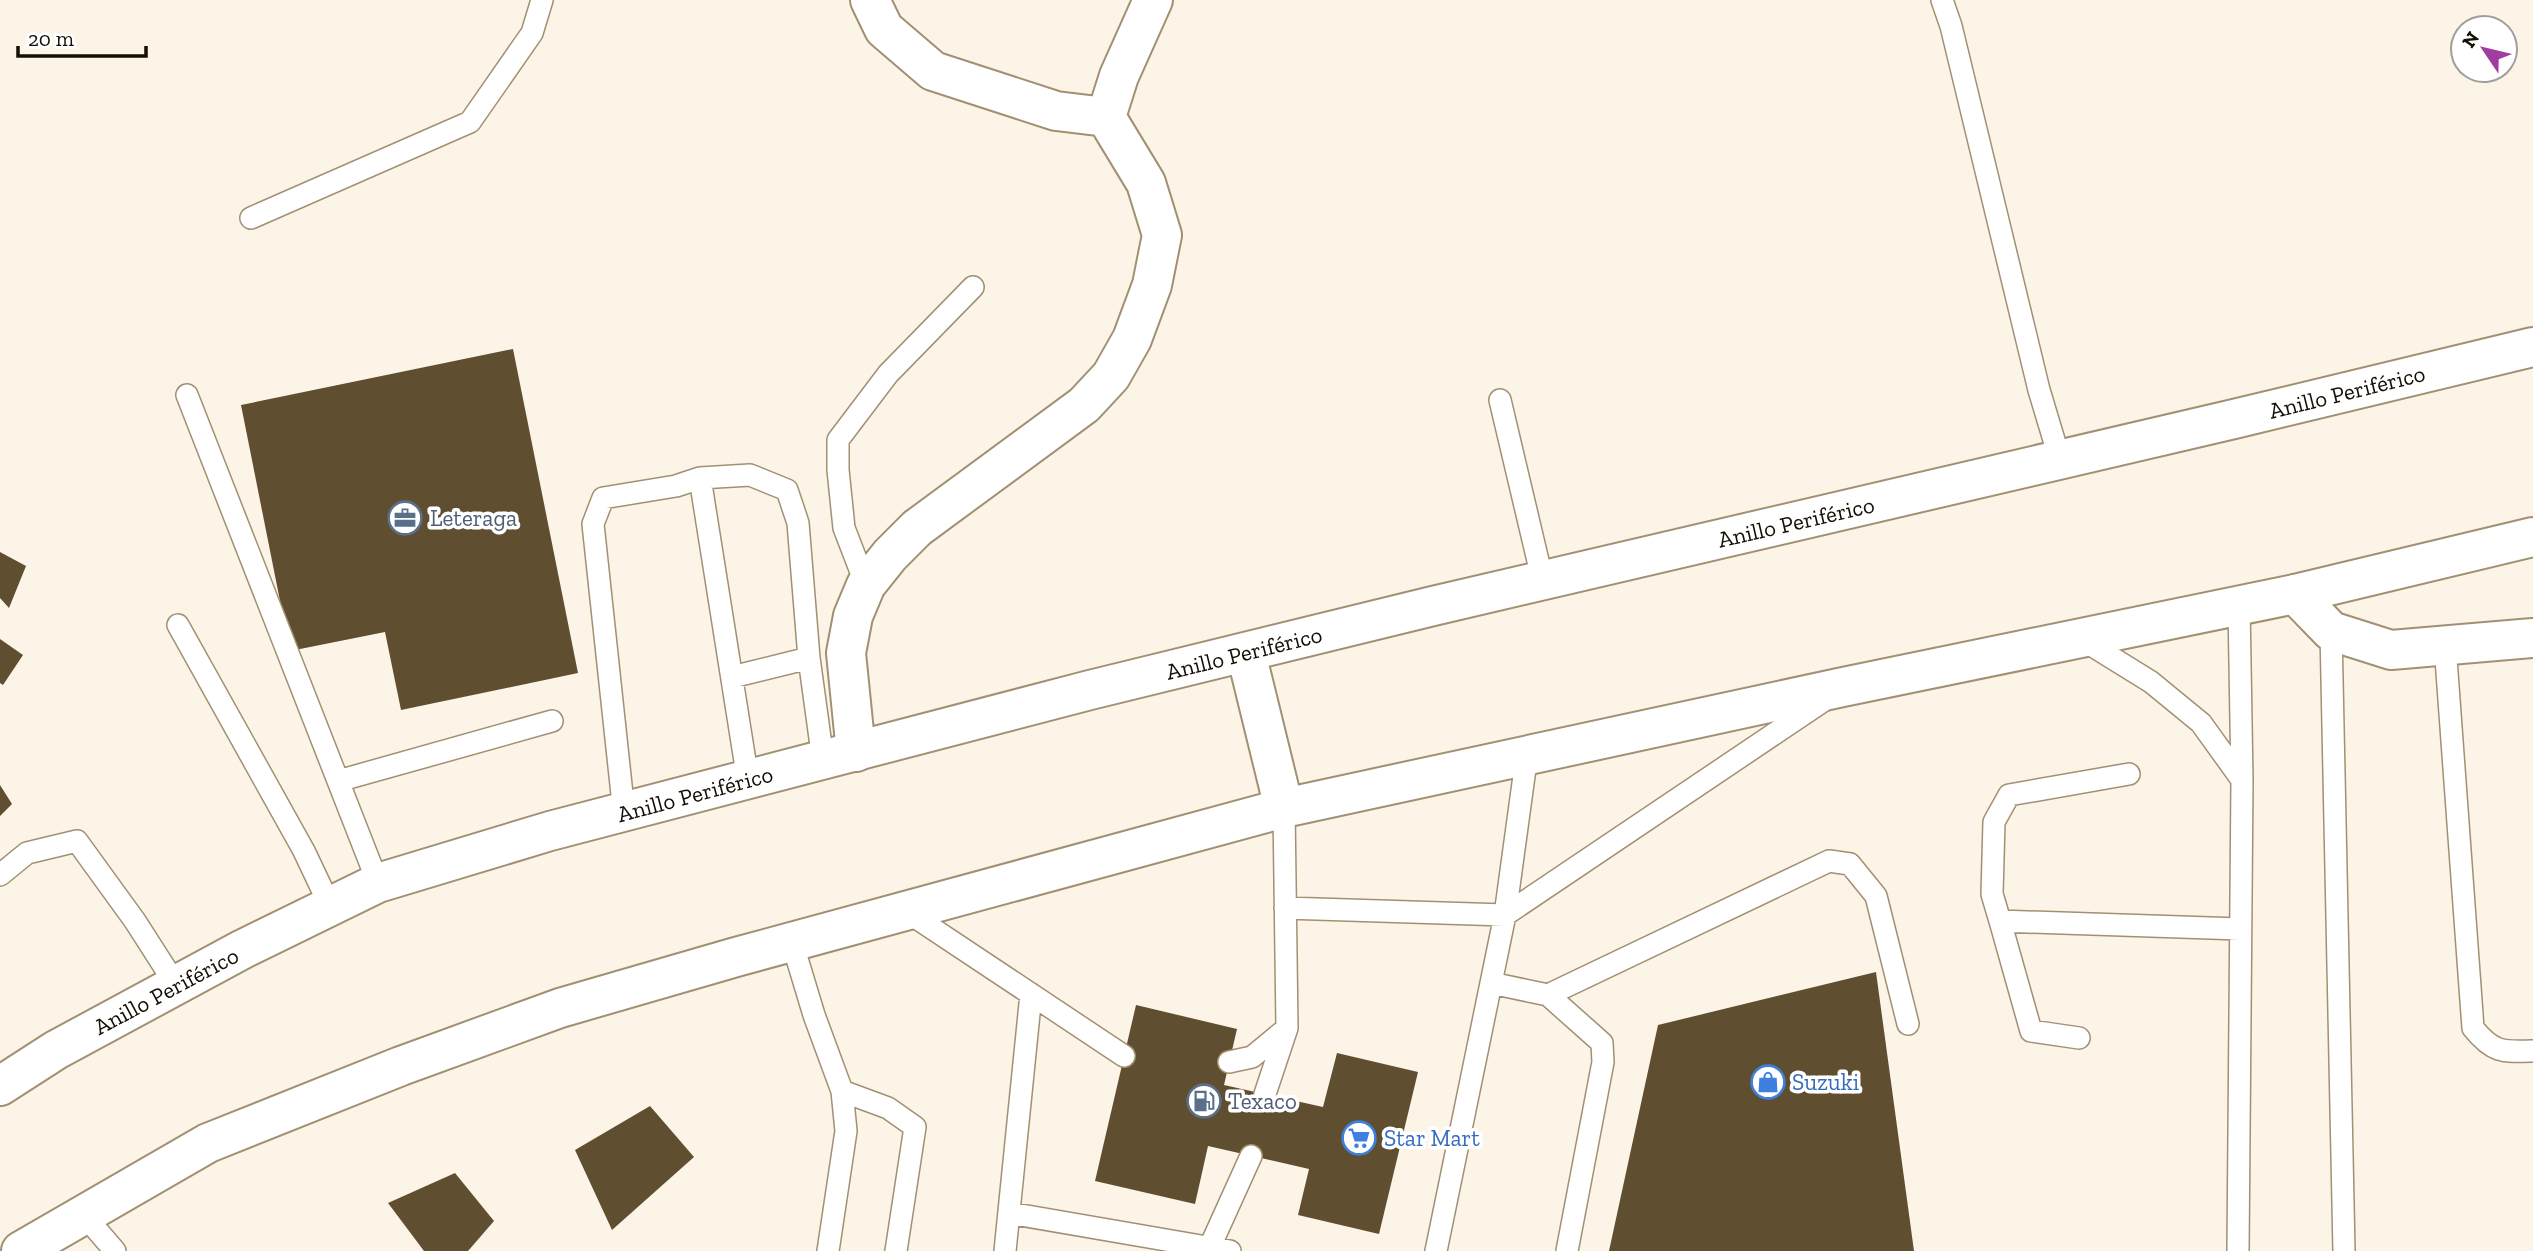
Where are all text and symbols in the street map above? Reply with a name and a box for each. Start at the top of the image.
scale bar [18,14,145,58]
north arrow [2449,14,2519,84]
text: 20 m [28,26,74,51]
text: N [2457,27,2484,52]
street label: Anillo Periférico [2266,359,2428,425]
street label: Anillo Periférico [1715,490,1877,554]
office icon: Leteraga [386,499,424,537]
place label: Leteraga [430,504,517,532]
street label: Anillo Periférico [1163,620,1325,686]
street label: Anillo Periférico [614,760,776,828]
street label: Anillo Periférico [89,941,243,1041]
shop icon: Suzuki [1749,1063,1787,1101]
place label: Suzuki [1792,1068,1859,1096]
fuel station icon: Texaco [1185,1082,1223,1120]
place label: Texaco [1228,1087,1297,1115]
supermarket icon: Star Mart [1340,1119,1378,1157]
place label: Star Mart [1384,1124,1480,1152]

